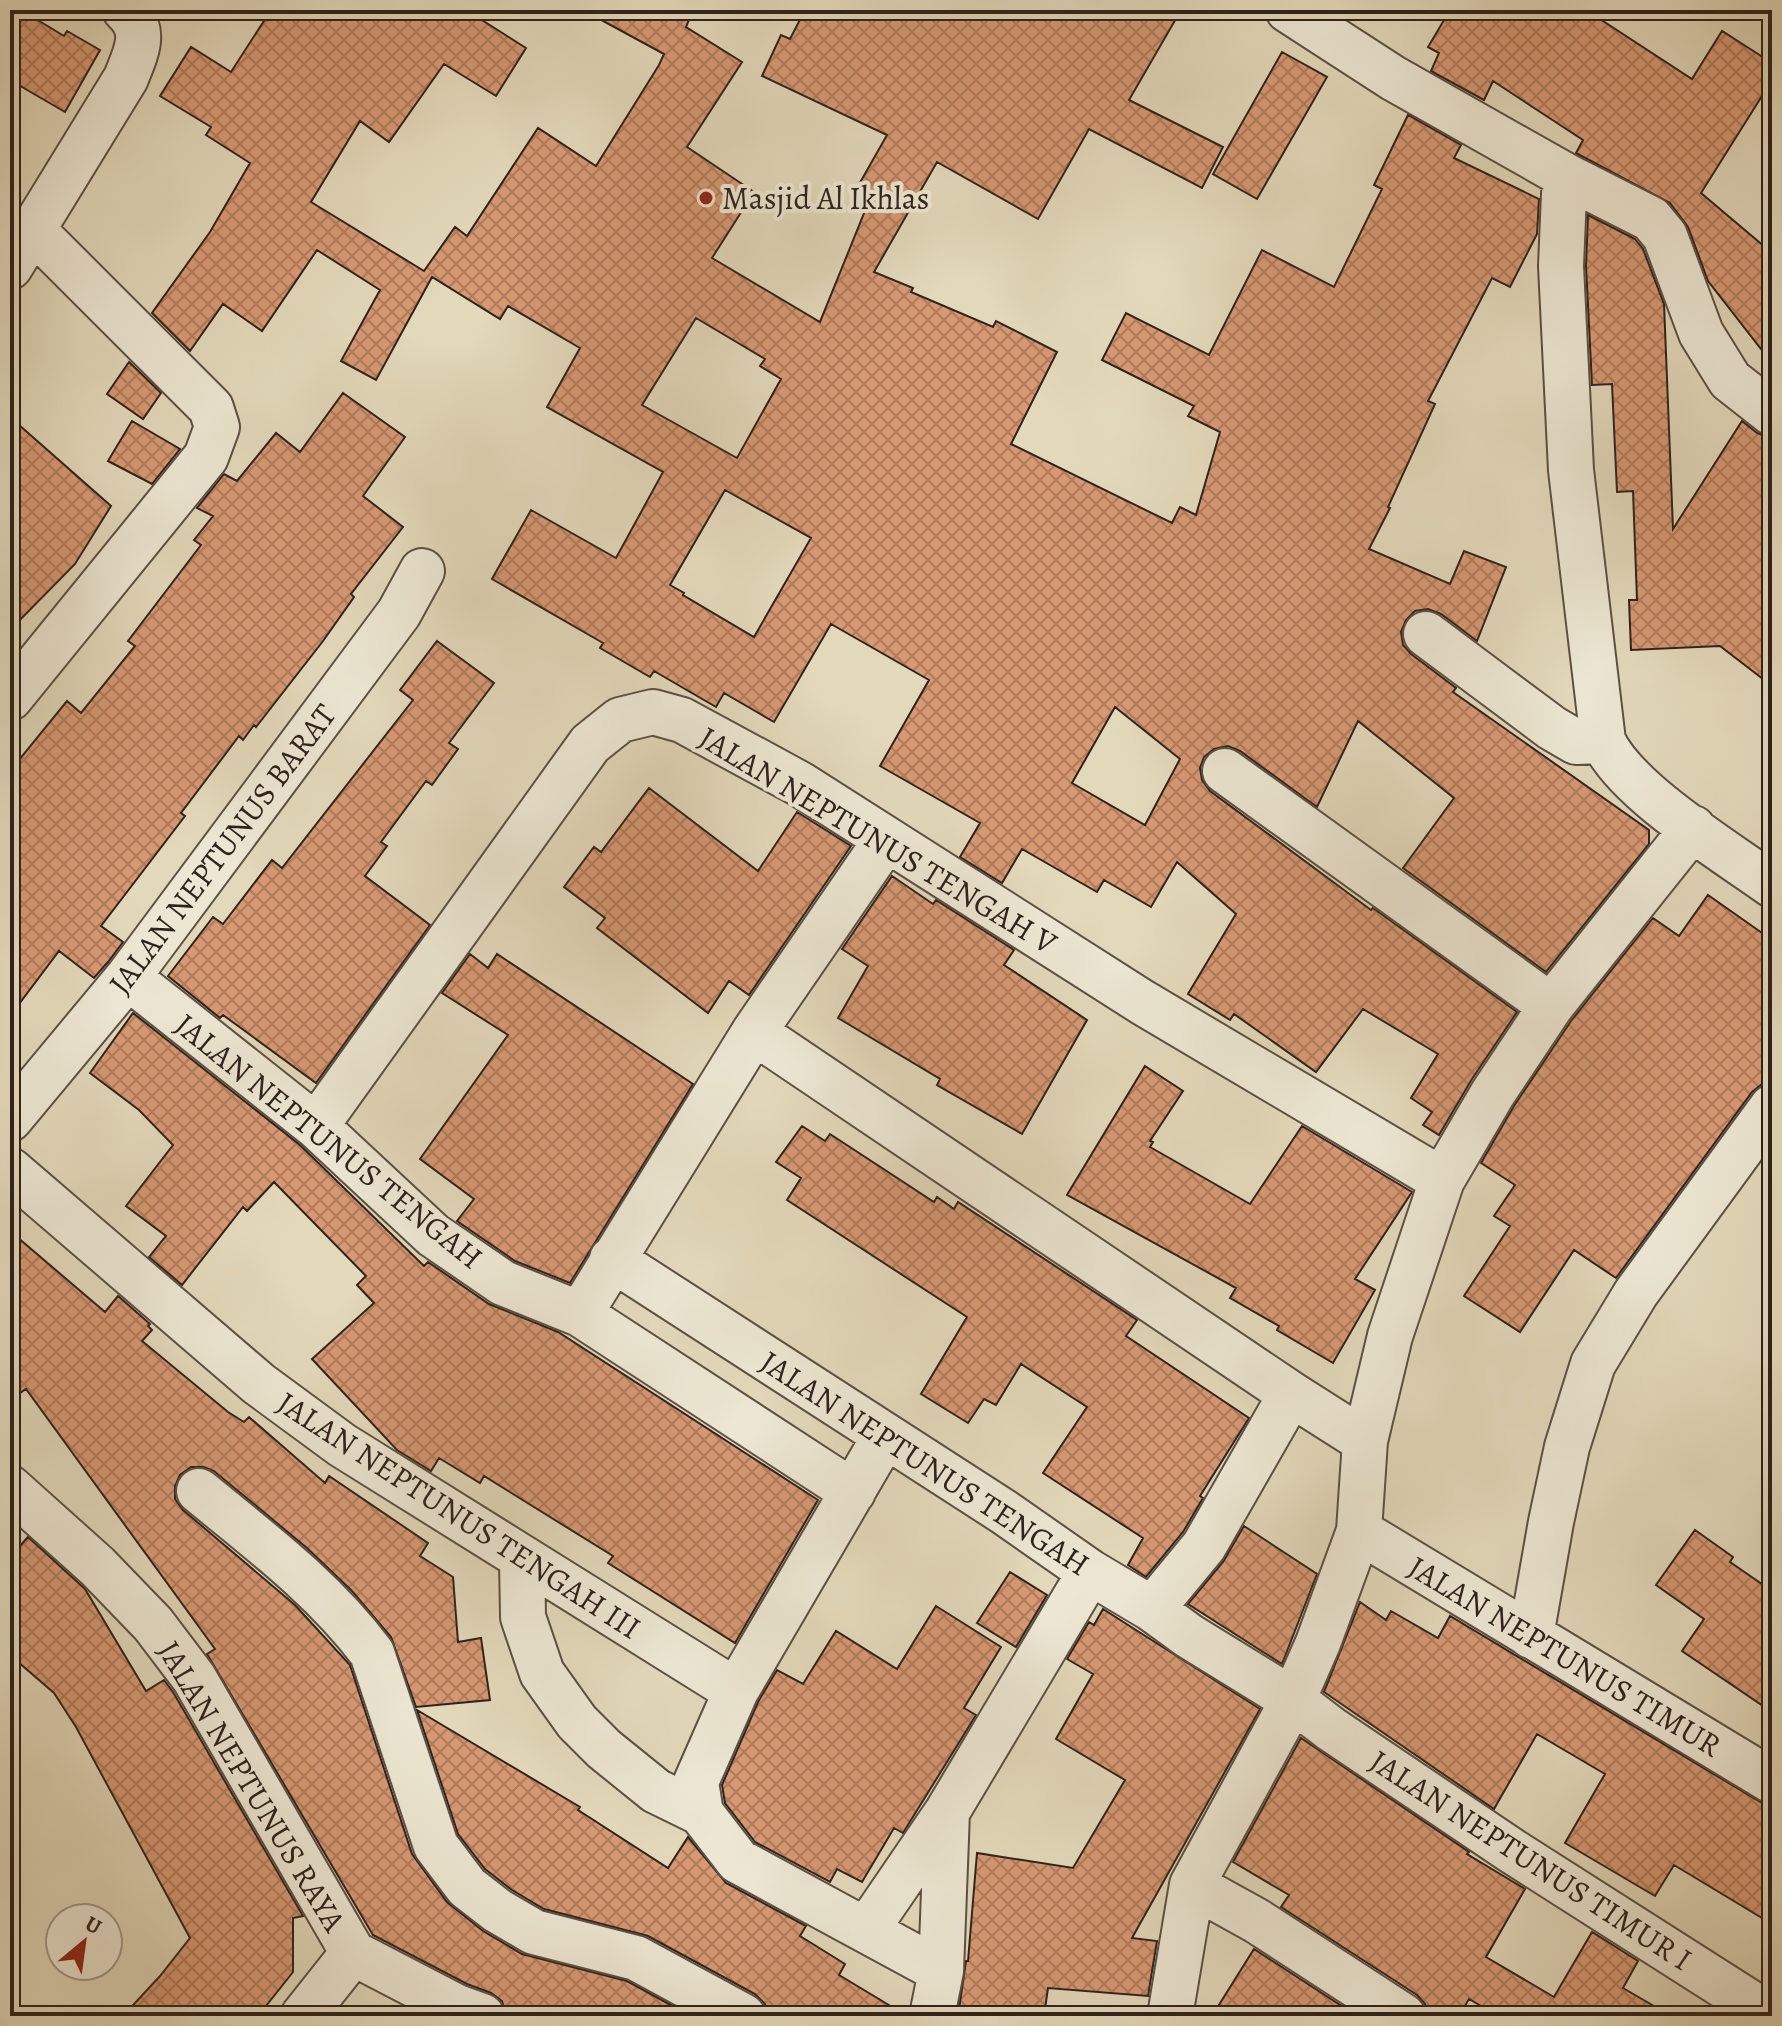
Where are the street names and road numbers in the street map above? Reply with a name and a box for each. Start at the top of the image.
street label: JALAN NEPTUNUS BARAT [98,694,346,1003]
street label: JALAN NEPTUNUS TENGAH V [691,716,1066,965]
street label: JALAN NEPTUNUS TENGAH [166,1003,492,1279]
street label: JALAN NEPTUNUS TENGAH [752,1340,1098,1586]
street label: JALAN NEPTUNUS TENGAH III [269,1381,649,1649]
street label: JALAN NEPTUNUS TIMUR [1400,1545,1730,1767]
street label: JALAN NEPTUNUS RAYA [148,1632,357,1941]
street label: JALAN NEPTUNUS TIMUR I [1361,1739,1701,1981]

